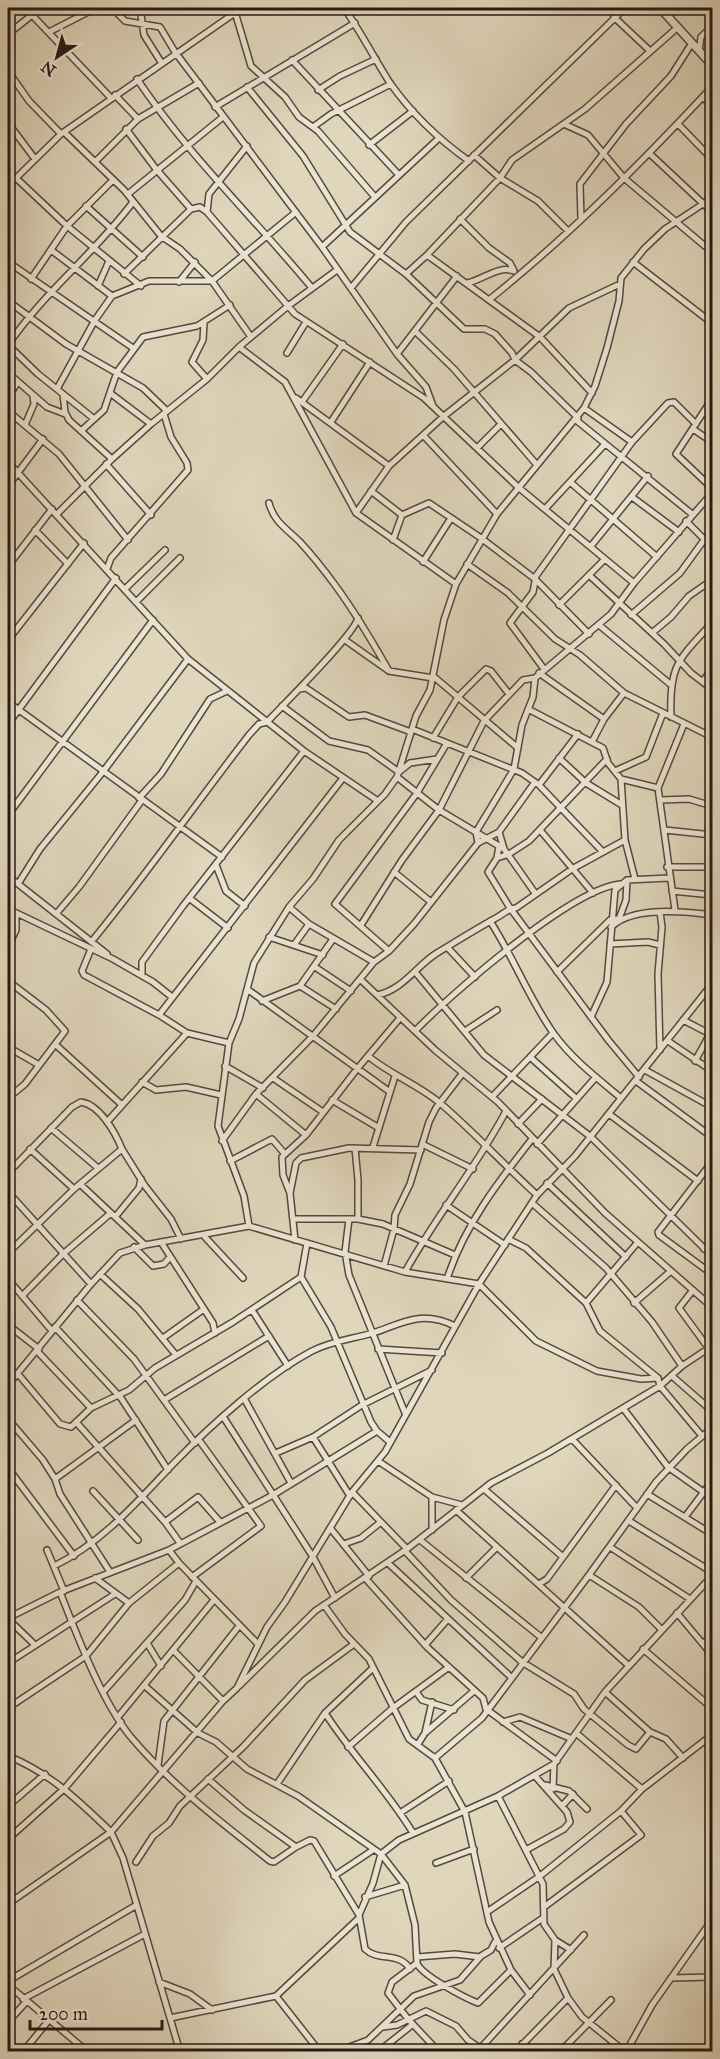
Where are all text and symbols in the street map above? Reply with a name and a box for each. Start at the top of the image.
north arrow [27,27,87,87]
text: N [37,57,60,80]
scale bar [30,1993,162,2031]
text: 200 m [39,2003,88,2025]

